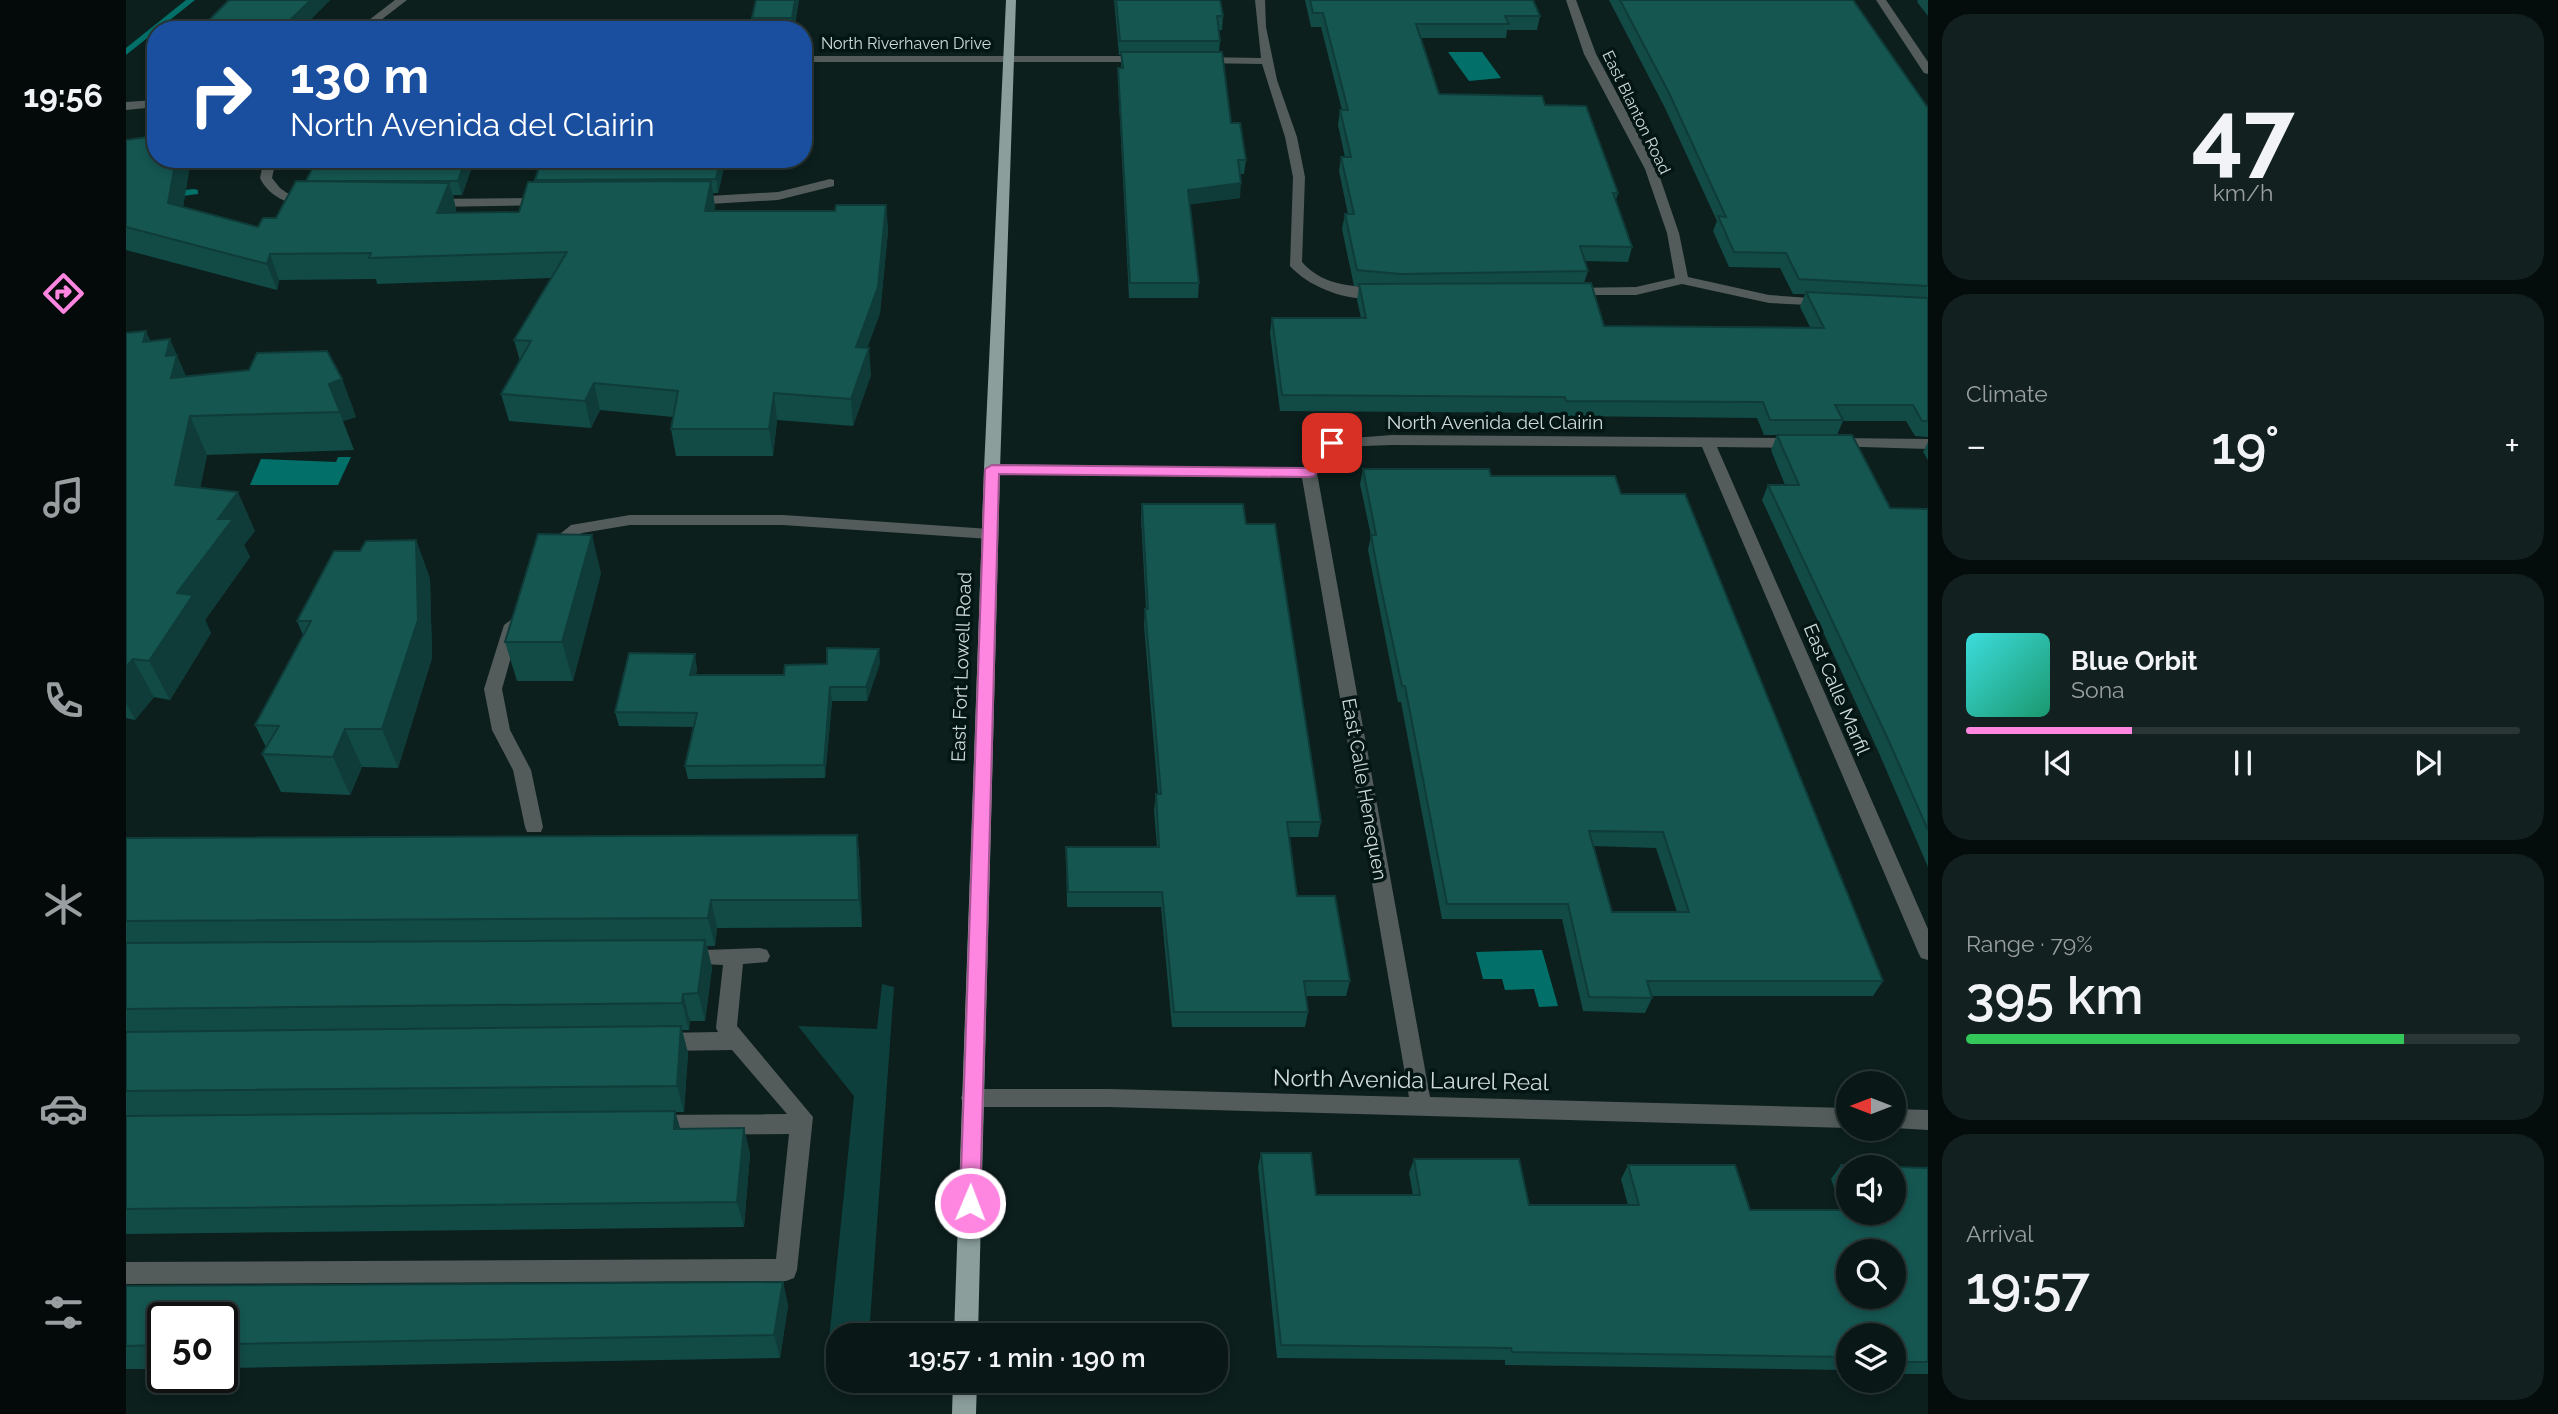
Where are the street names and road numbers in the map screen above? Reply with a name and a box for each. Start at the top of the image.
street label: North Riverhaven Drive [821,34,991,53]
street label: East Blanton Road [1598,47,1675,177]
street label: North Avenida del Clairin [1387,411,1603,433]
street label: East Fort Lowell Road [947,572,975,762]
street label: East Calle Marfil [1799,620,1875,759]
street label: East Calle Henequen [1338,696,1392,882]
street label: North Avenida Laurel Real [1273,1064,1550,1095]

